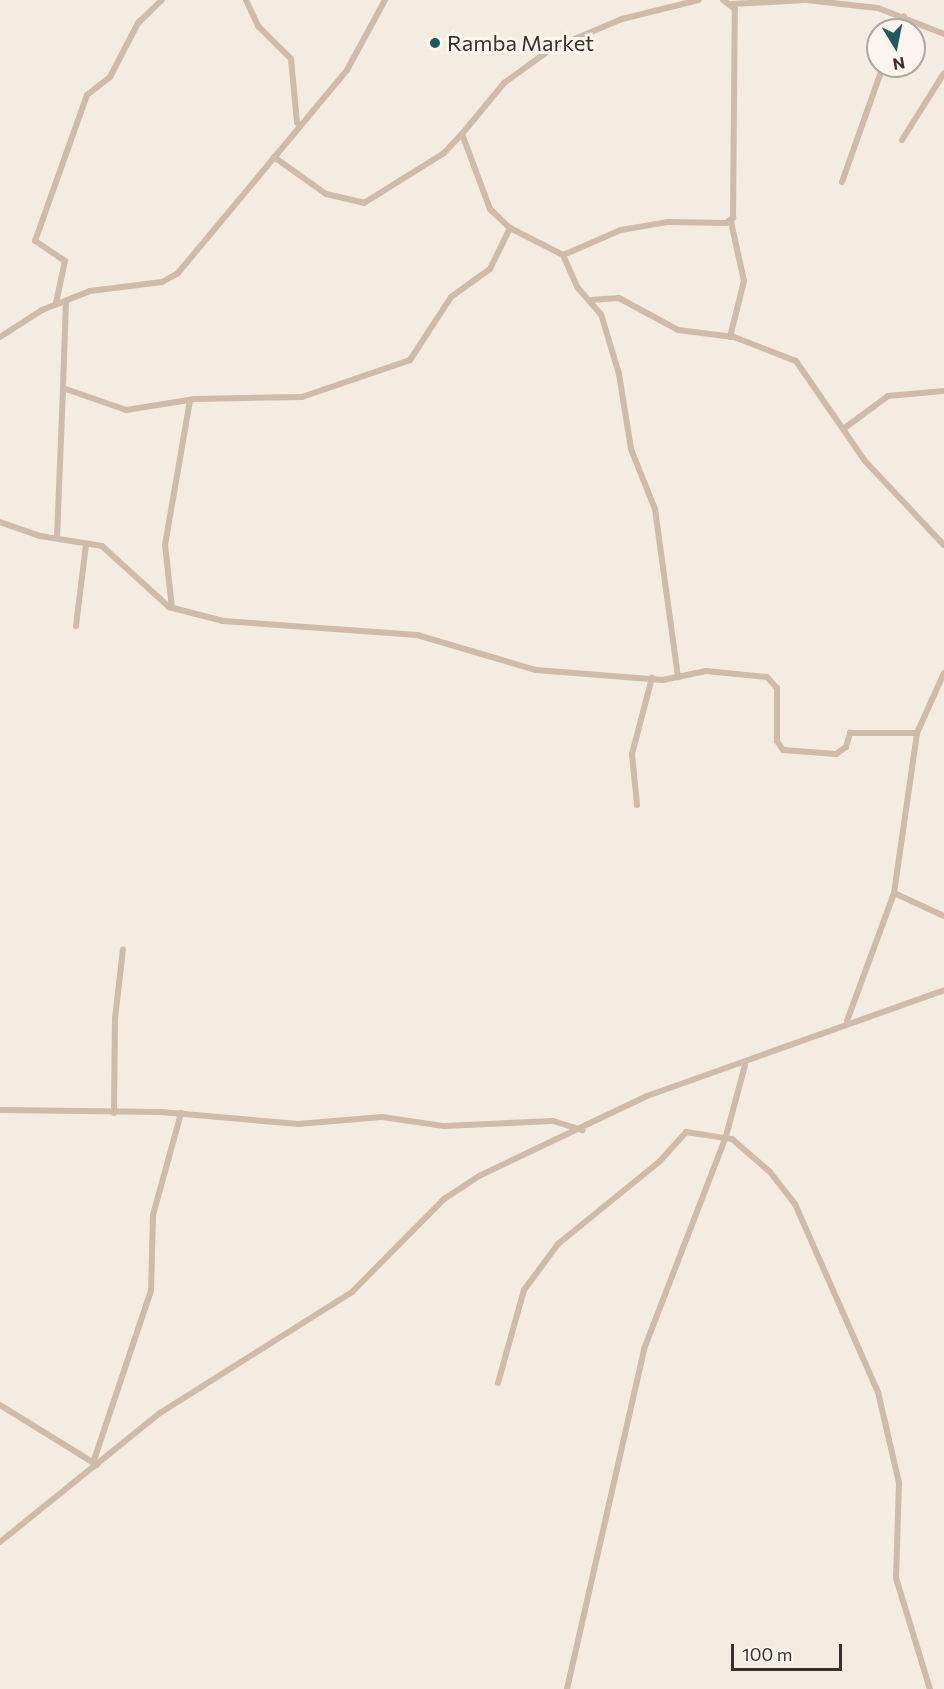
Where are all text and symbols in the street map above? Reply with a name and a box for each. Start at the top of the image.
north arrow [866,18,926,78]
place label: Ramba Market [447,30,594,56]
marker: Ramba Market [428,36,442,50]
text: N [891,54,906,75]
scale bar [734,1632,845,1670]
text: 100 m [742,1643,792,1665]

